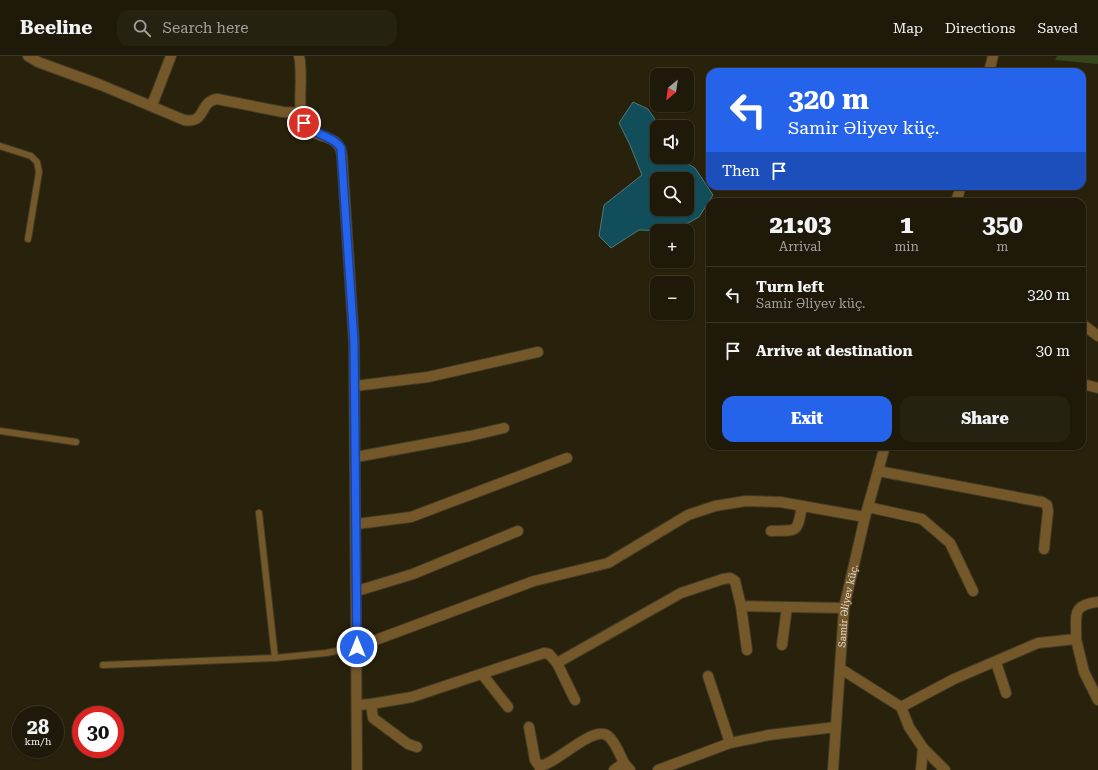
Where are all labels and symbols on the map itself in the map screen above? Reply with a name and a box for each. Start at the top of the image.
north arrow [650,68,694,112]
pin [287,106,321,140]
street label: Samir Əliyev küç. [836,563,859,648]
position arrow [336,626,378,668]
speed limit sign: 30 [72,706,124,758]

